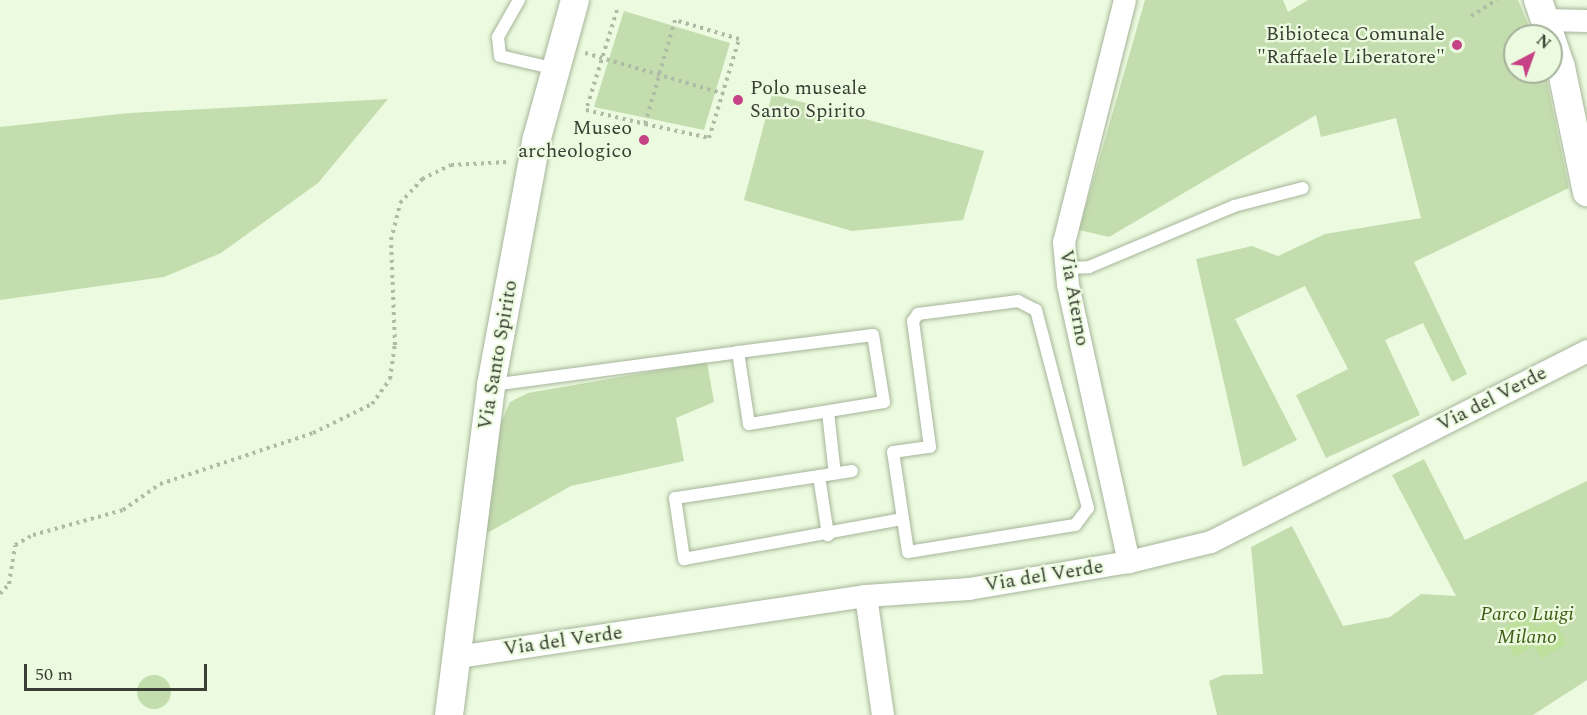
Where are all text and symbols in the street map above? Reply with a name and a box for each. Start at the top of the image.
place label: Bibioteca Comunale "Raffaele Liberatore" [1257,22,1445,69]
north arrow [1503,24,1563,84]
text: N [1531,29,1556,55]
marker: Bibioteca Comunale "Raffaele Liberatore" [1450,38,1464,52]
place label: Polo museale Santo Spirito [750,77,867,124]
marker: Polo museale Santo Spirito [731,93,745,107]
place label: Museo archeologico [518,116,632,163]
marker: Museo archeologico [637,133,651,147]
street label: Via Aterno [1054,248,1094,348]
street label: Via Santo Spirito [473,278,523,432]
street label: Via del Verde [1433,361,1551,437]
street label: Via del Verde [983,555,1105,597]
park label: Parco Luigi Milano [1480,603,1574,650]
street label: Via del Verde [502,621,624,661]
scale bar [27,652,210,690]
text: 50 m [35,661,73,688]

